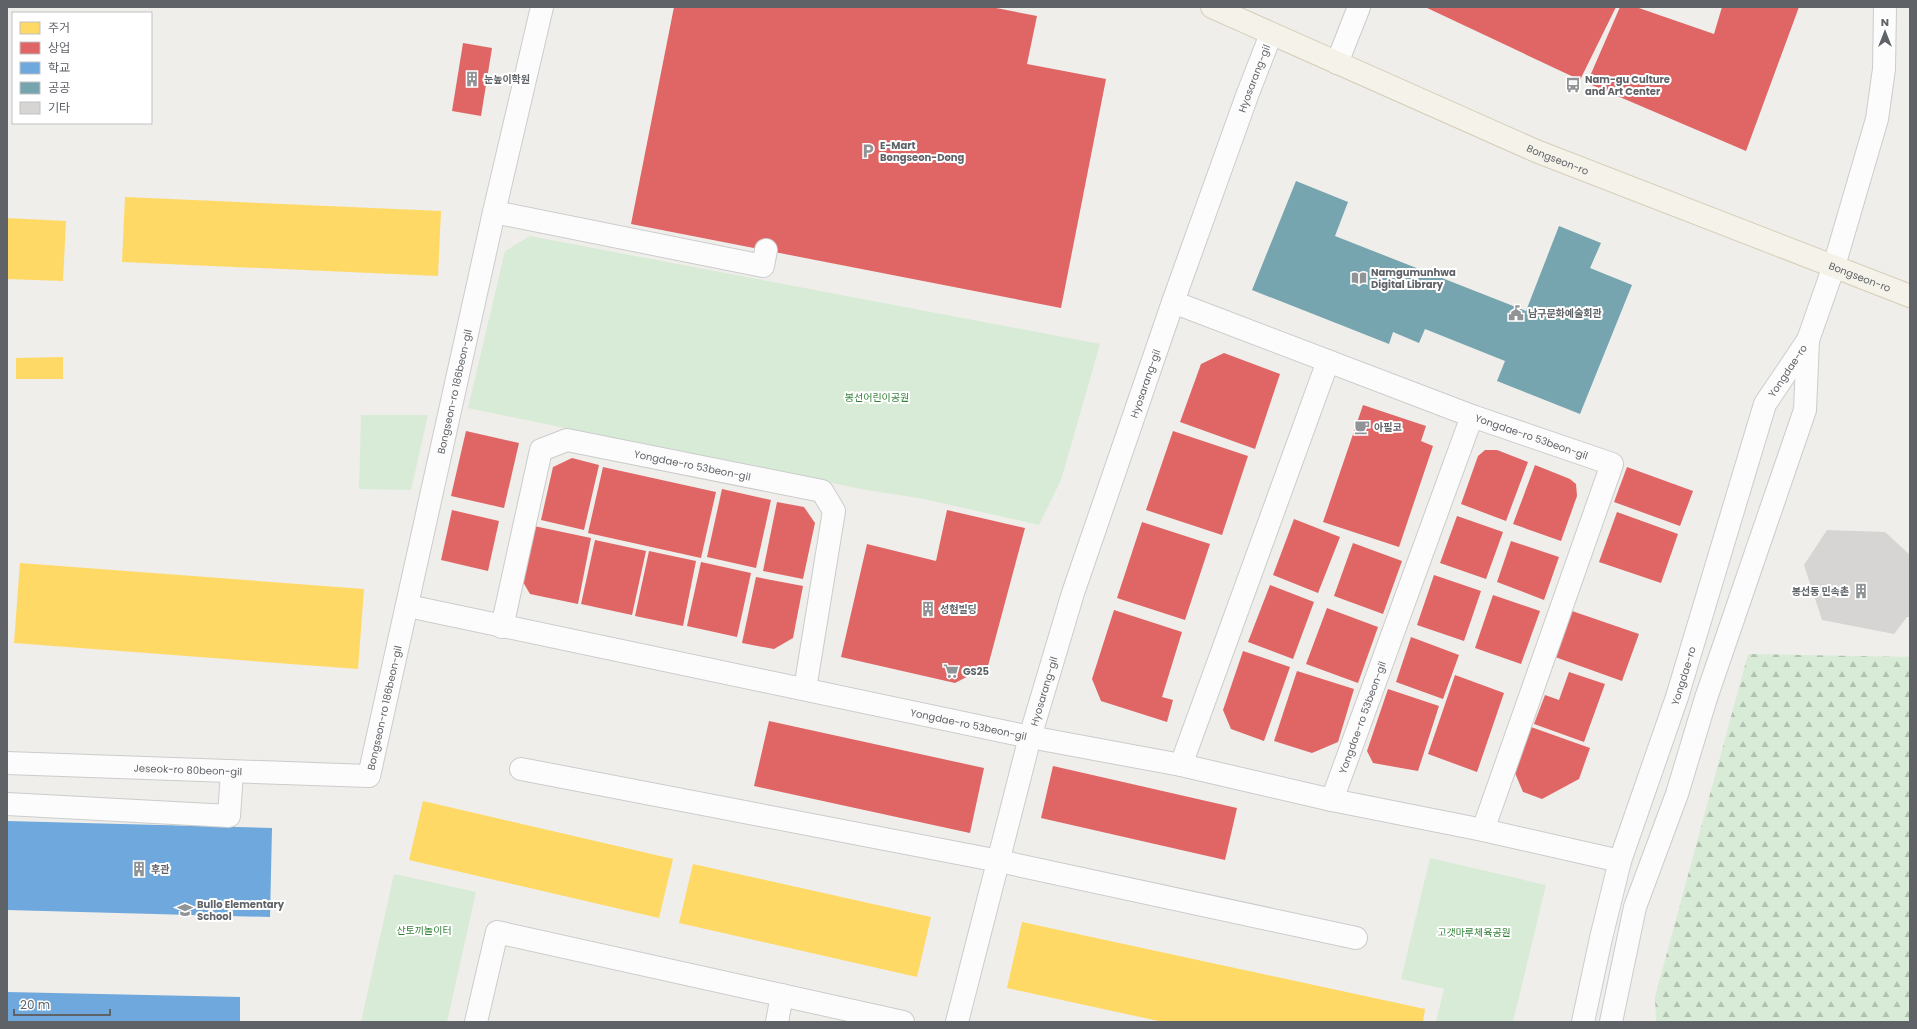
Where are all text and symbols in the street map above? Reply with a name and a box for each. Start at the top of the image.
legend [12,12,152,124]
north arrow [1865,12,1905,52]
text: N [1881,14,1889,30]
text: 주거 [48,19,70,36]
text: 상업 [48,39,70,56]
street label: Hyosarang-gil [1234,42,1274,115]
text: 학교 [48,59,70,76]
building icon: 눈높이학원 [463,70,481,88]
place label: 눈높이학원 [484,72,530,87]
place label: Nam-gu Culture and Art Center [1585,72,1670,99]
bus stop icon: Nam-gu Culture and Art Center [1564,76,1582,94]
text: 공공 [48,79,70,96]
text: 기타 [48,99,70,116]
place label: E-Mart Bongseon-Dong [880,138,965,165]
street label: Bongseon-ro [1524,140,1591,178]
parking icon: E-Mart Bongseon-Dong [859,142,877,160]
street label: Bongseon-ro [1827,258,1893,295]
place label: Namgumunhwa Digital Library [1371,265,1456,292]
library icon: Namgumunhwa Digital Library [1350,269,1368,287]
public building icon: 남구문화예술회관 [1507,304,1525,322]
place label: 남구문화예술회관 [1528,306,1602,321]
street label: Bongseon-ro 186beon-gil [433,328,475,455]
street label: Yongdae-ro [1764,341,1811,400]
street label: Hyosarang-gil [1126,347,1164,420]
park label: 봉선어린이공원 [845,390,909,405]
street label: Yongdae-ro 53beon-gil [1473,410,1590,463]
cafe icon: 아필코 [1353,418,1371,436]
place label: 아필코 [1374,420,1402,435]
street label: Yongdae-ro 53beon-gil [633,446,752,484]
building icon: 봉선동 민속촌 [1852,582,1870,600]
place label: 봉선동 민속촌 [1792,584,1849,599]
building icon: 성현빌딩 [919,600,937,618]
place label: 성현빌딩 [940,602,977,617]
street label: Bongseon-ro 186beon-gil [363,644,405,772]
street label: Yongdae-ro [1667,644,1699,707]
street label: Hyosarang-gil [1026,655,1061,728]
street label: Yongdae-ro 53beon-gil [1335,659,1390,776]
supermarket icon: GS25 [942,662,960,680]
place label: GS25 [963,664,989,679]
street label: Yongdae-ro 53beon-gil [909,705,1028,744]
street label: Jeseok-ro 80beon-gil [133,760,242,779]
building icon: 후관 [130,860,148,878]
place label: 후관 [151,862,169,877]
place label: Bullo Elementary School [197,897,285,924]
school or university icon: Bullo Elementary School [176,901,194,919]
park label: 산토끼놀이터 [396,923,452,938]
park label: 고갯마루체육공원 [1437,925,1511,940]
scale bar [14,991,110,1017]
text: 20 m [20,996,50,1013]

